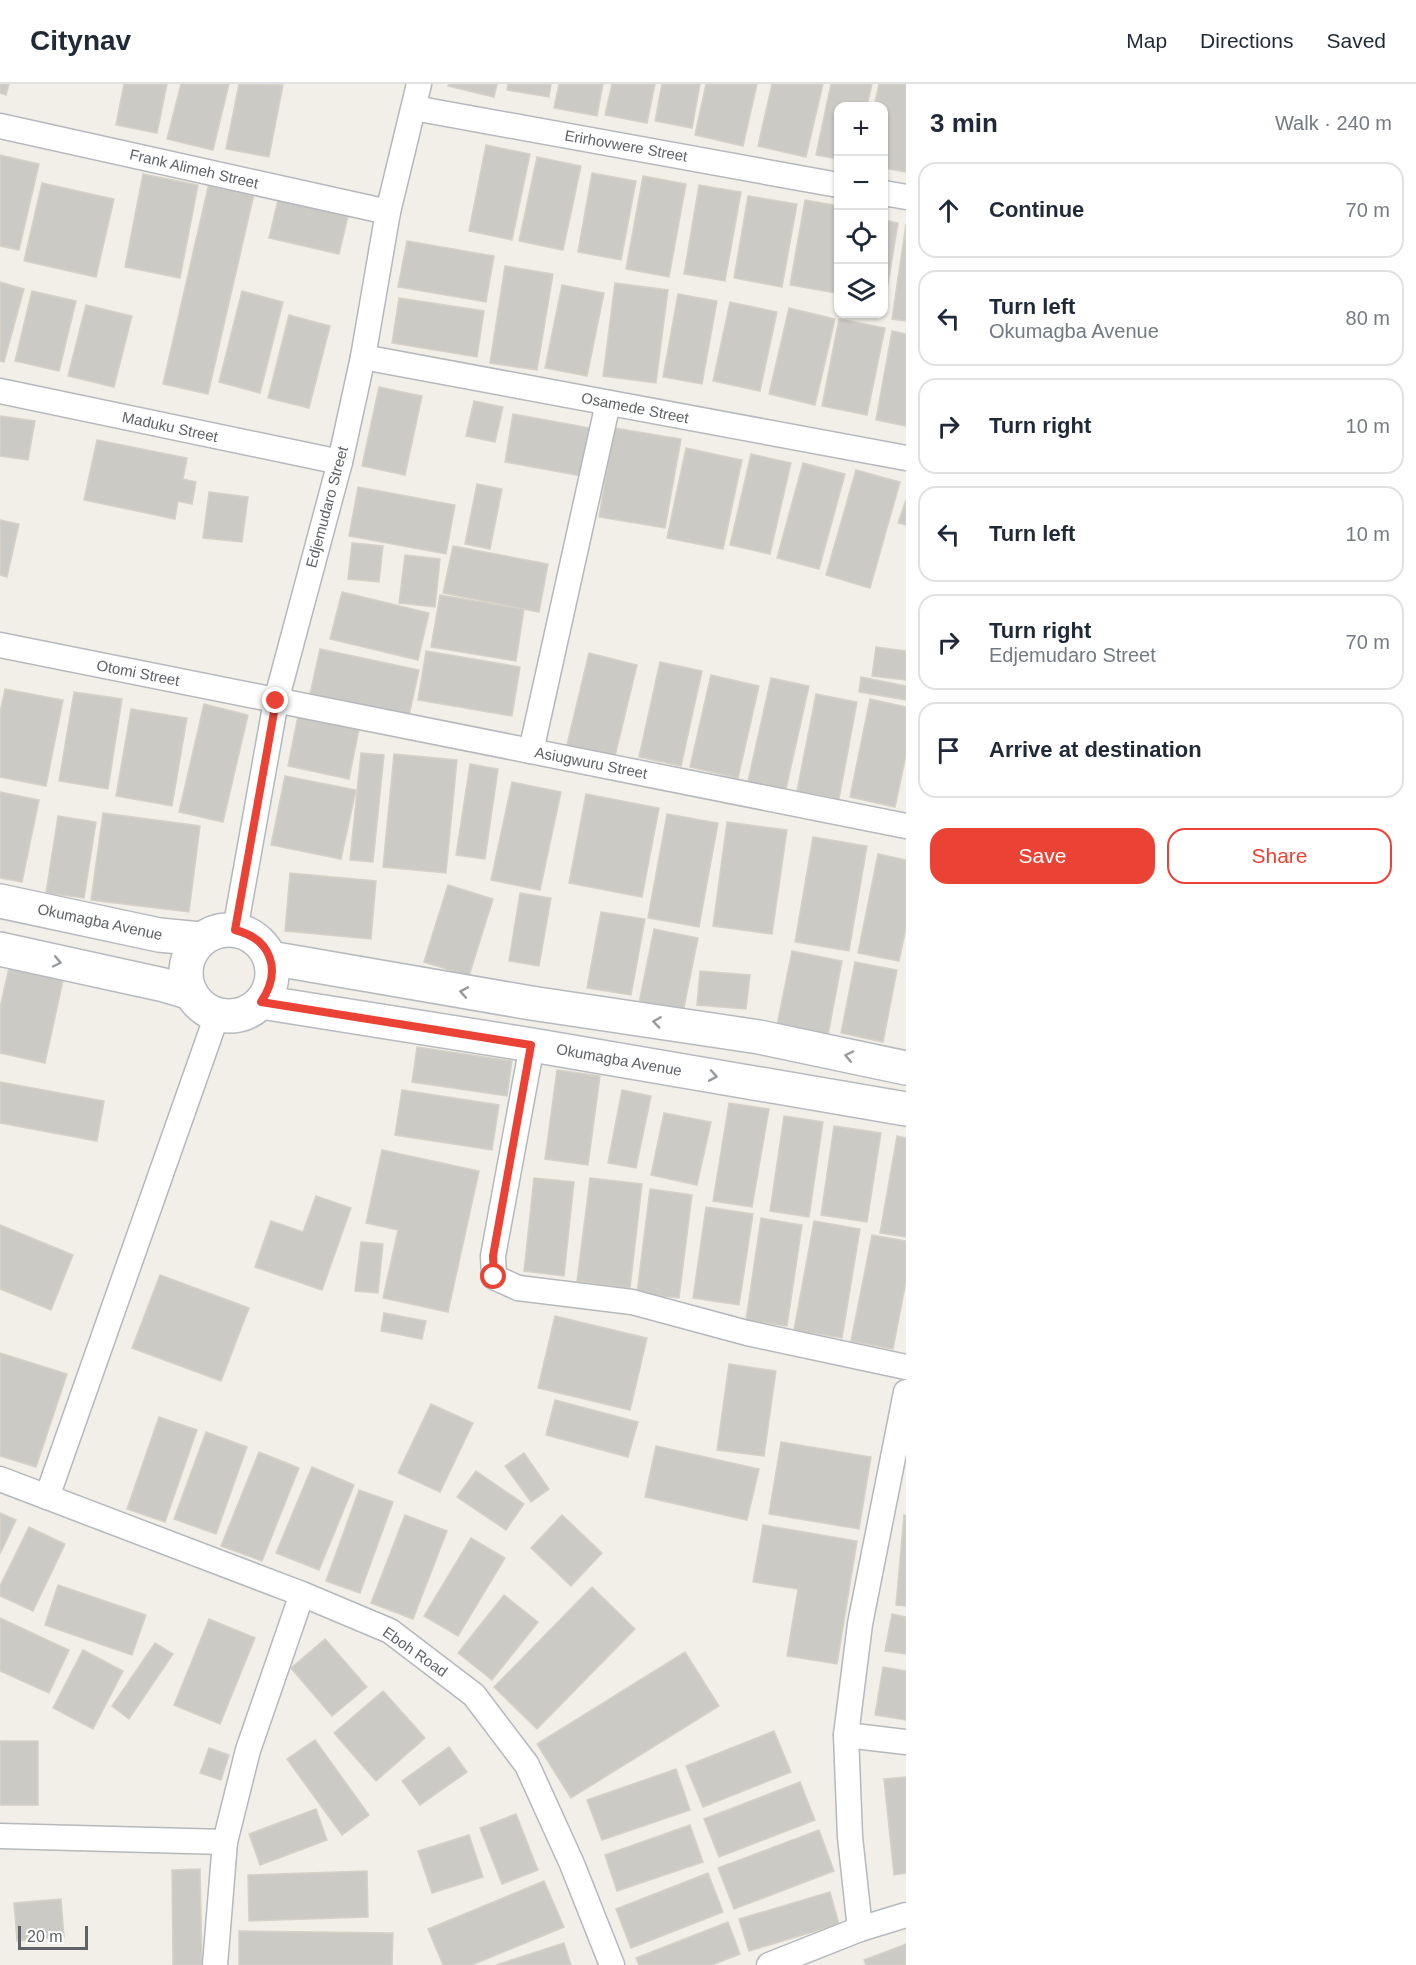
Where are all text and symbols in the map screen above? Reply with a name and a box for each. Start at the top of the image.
text: Citynav [30,25,131,56]
text: Map [1126,29,1167,52]
text: Directions [1200,29,1293,52]
text: Saved [1326,29,1386,52]
map controls [834,102,888,318]
button: + [834,102,888,156]
text: 3 min [930,108,998,138]
text: Walk · 240 m [1275,112,1392,134]
street label: Erirhovwere Street [563,126,690,165]
street label: Frank Alimeh Street [128,145,261,192]
button: − [834,156,888,210]
icon: ahead [932,194,965,227]
text: Continue [989,197,1084,222]
text: 70 m [1346,199,1390,221]
button: locate [834,210,888,264]
button: layers [834,264,888,318]
text: Turn left [989,294,1075,319]
icon: left [932,302,965,335]
text: 80 m [1346,307,1390,329]
text: Okumagba Avenue [989,320,1159,342]
street label: Osamede Street [580,389,691,426]
street label: Maduku Street [121,408,220,445]
icon: right [932,410,965,443]
text: Turn right [989,413,1091,438]
text: 10 m [1346,415,1390,437]
street label: Edjemudaro Street [302,443,351,569]
icon: left [932,518,965,551]
text: Turn left [989,521,1075,546]
text: 10 m [1346,523,1390,545]
text: Turn right [989,618,1091,643]
icon: right [932,626,965,659]
text: 70 m [1346,631,1390,653]
text: Edjemudaro Street [989,644,1156,666]
street label: Otomi Street [95,656,182,689]
route end [262,687,288,713]
icon: arrive [932,734,965,767]
text: Arrive at destination [989,737,1202,762]
street label: Asiugwuru Street [533,743,650,782]
button: Save [930,828,1155,884]
button: Share [1167,828,1392,884]
street label: Okumagba Avenue [36,900,164,943]
one-way arrow [52,954,62,967]
one-way arrow [460,986,470,999]
one-way arrow [652,1016,662,1028]
street label: Okumagba Avenue [555,1040,683,1079]
one-way arrow [844,1050,854,1063]
one-way arrow [707,1069,717,1082]
route start [480,1263,506,1289]
street label: Eboh Road [380,1623,451,1680]
scale bar [18,1923,88,1950]
text: 20 m [27,1928,63,1945]

